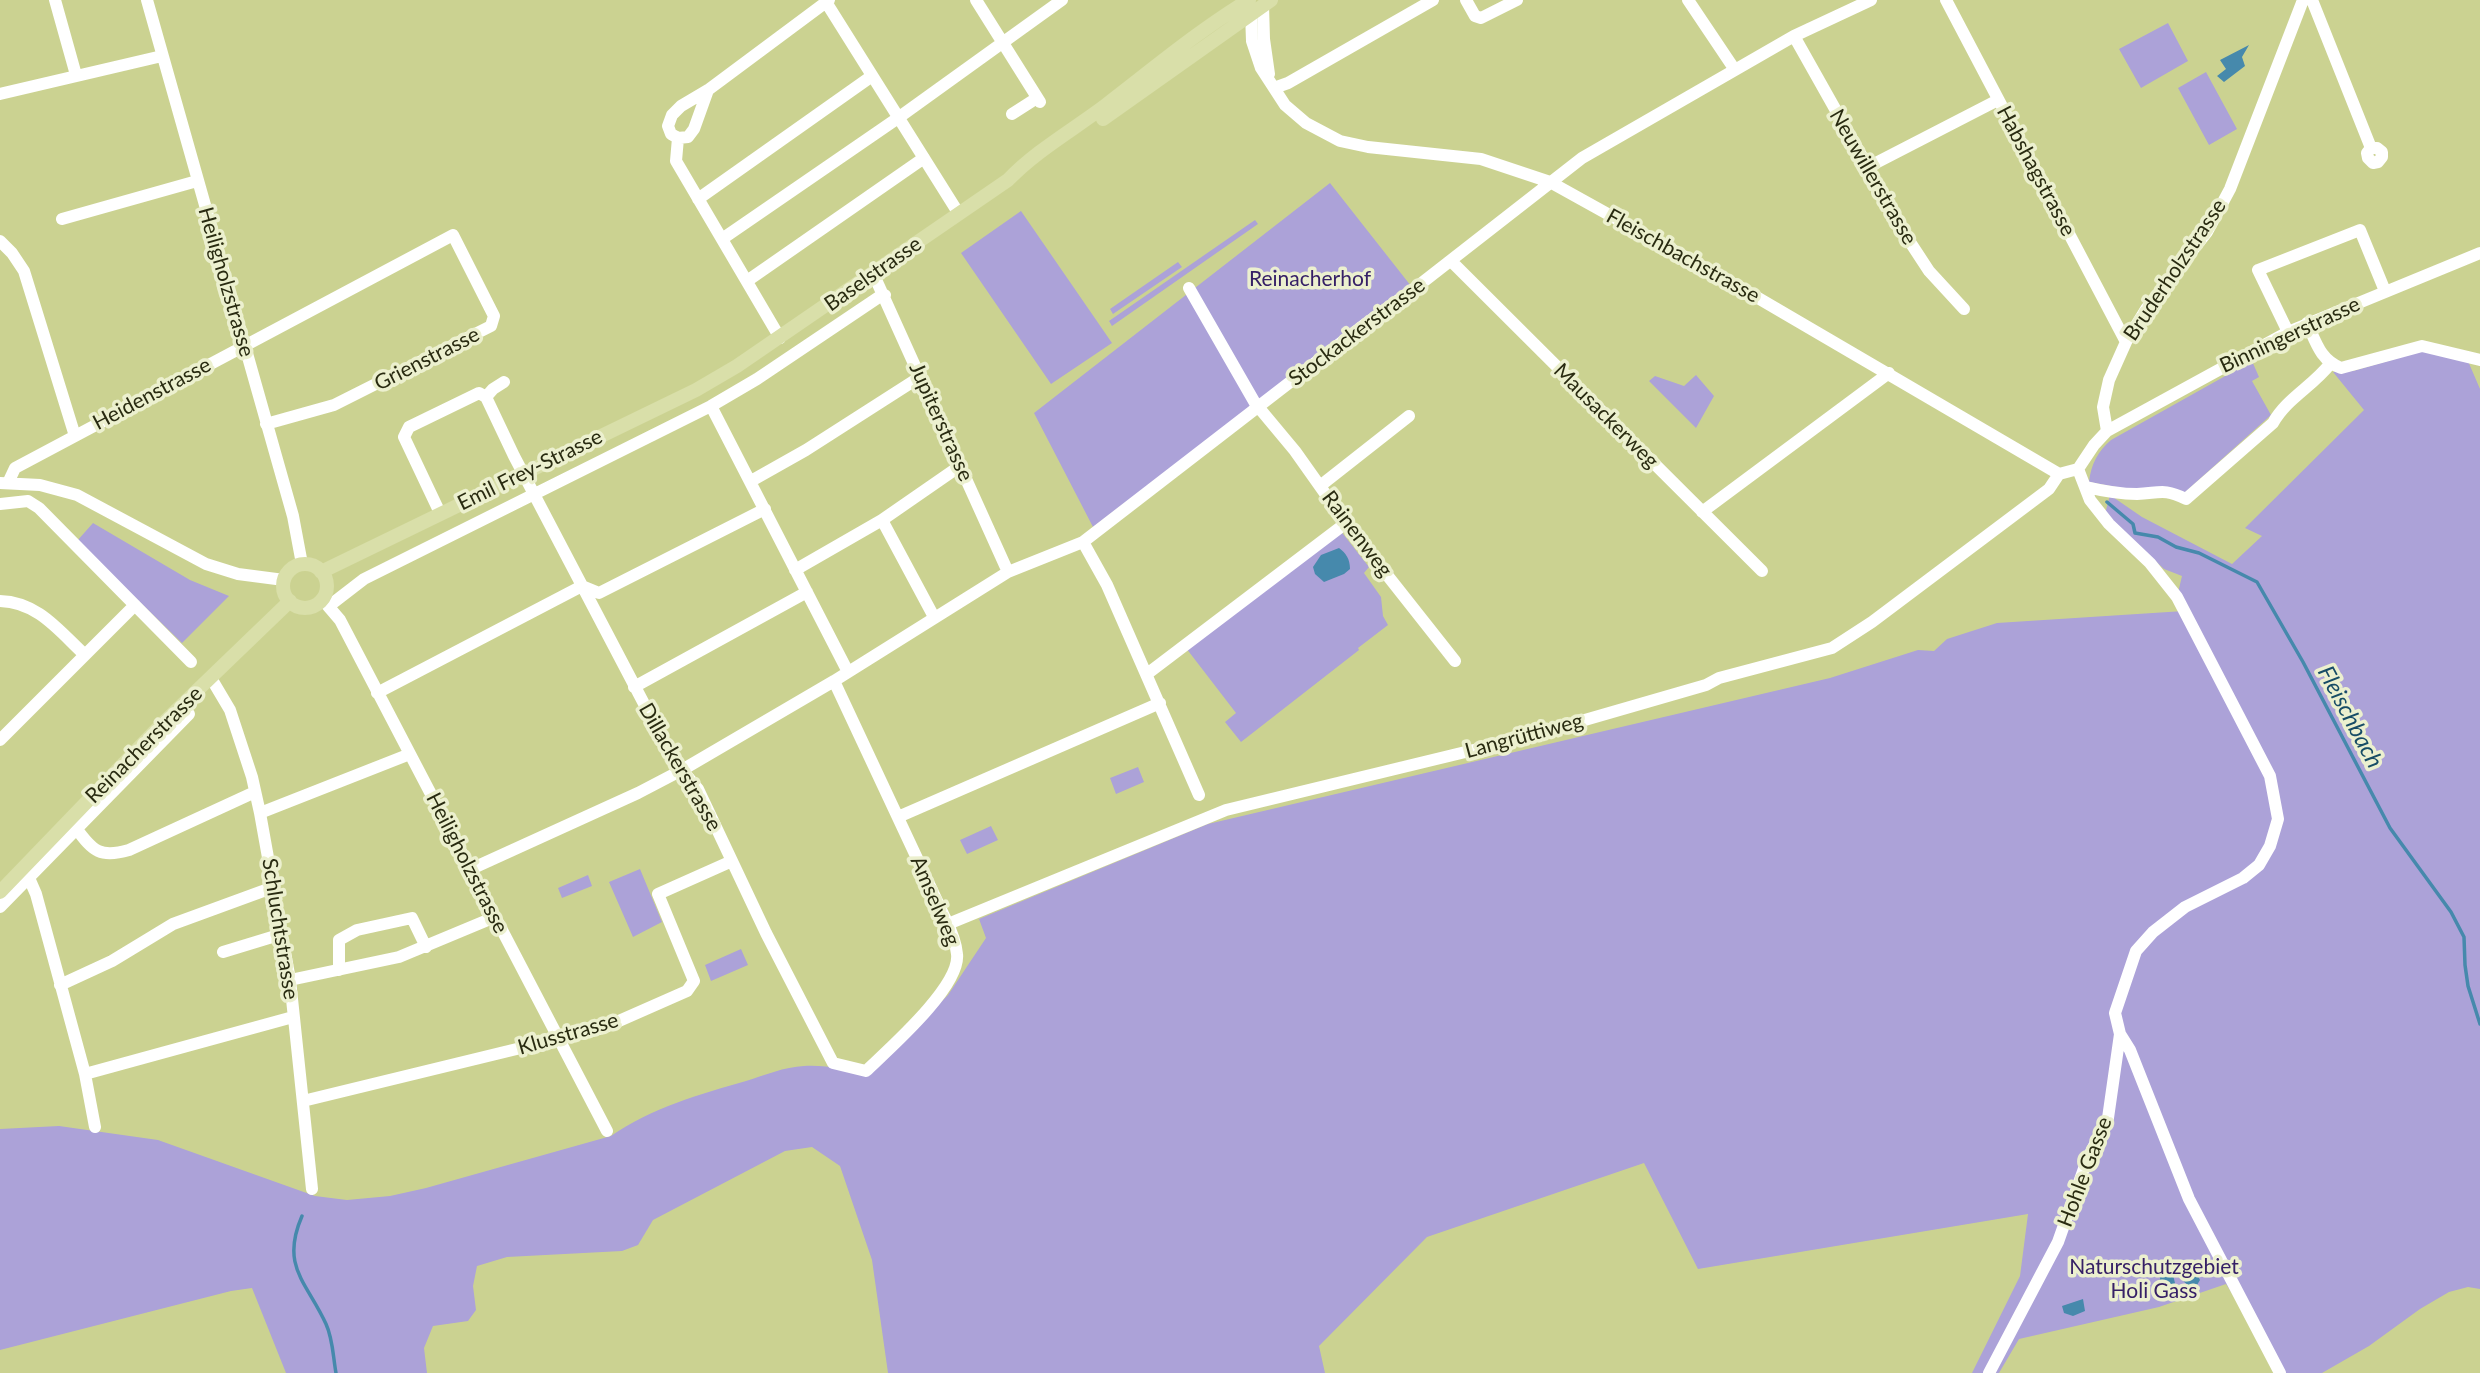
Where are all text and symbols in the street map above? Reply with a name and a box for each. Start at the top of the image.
street label: Habshagstrasse [1991,102,2081,240]
street label: Neuwillerstrasse [1824,105,1922,249]
street label: Bruderholzstrasse [2118,195,2232,345]
street label: Fleischbachstrasse [1602,203,1764,309]
street label: Heiligholzstrasse [193,204,259,360]
street label: Baselstrasse [820,231,926,317]
park label: Reinacherhof [1249,266,1371,292]
street label: Stockackerstrasse [1284,273,1430,391]
street label: Binningerstrasse [2216,291,2364,379]
street label: Grienstrasse [370,322,484,396]
street label: Heidenstrasse [89,352,215,436]
street label: Mausackerweg [1548,358,1664,474]
street label: Jupiterstrasse [904,359,978,485]
street label: Emil Frey-Strasse [454,424,606,516]
street label: Rainenweg [1316,486,1398,582]
water label: Fleischbach [2312,661,2388,773]
street label: Reinacherstrasse [80,681,208,809]
street label: Dillackerstrasse [633,698,727,836]
street label: Langrüttiweg [1462,708,1586,764]
street label: Heiligholzstrasse [421,788,513,938]
street label: Amselweg [905,852,965,950]
street label: Schluchtstrasse [256,857,304,1001]
street label: Klusstrasse [515,1008,621,1060]
street label: Hohle Gasse [2052,1113,2118,1231]
park label: Naturschutzgebiet Holi Gass [2069,1254,2239,1304]

